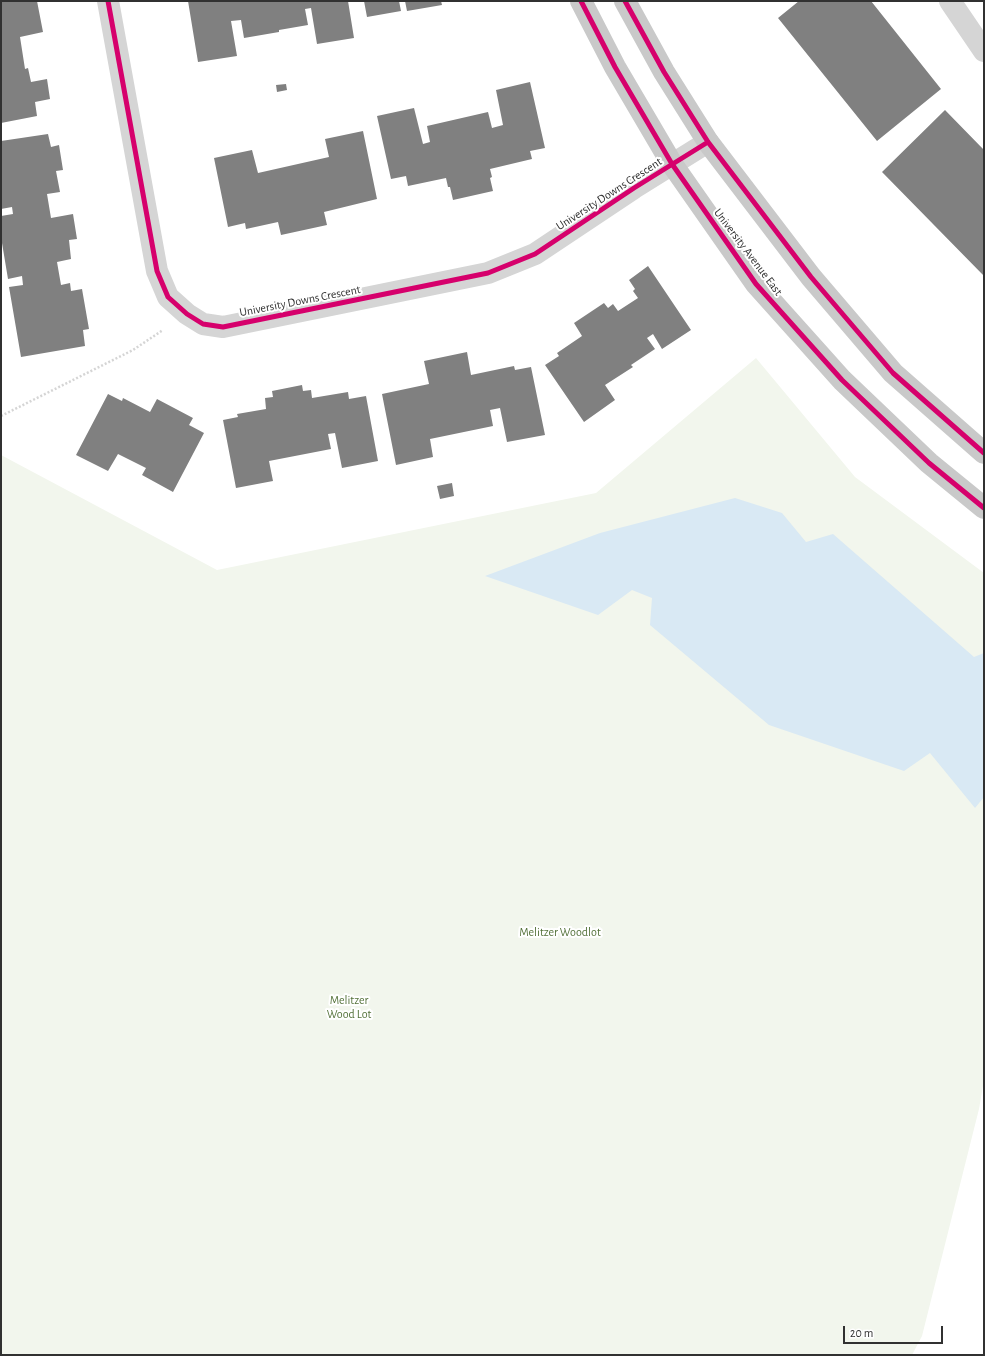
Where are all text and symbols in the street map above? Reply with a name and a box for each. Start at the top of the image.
street label: University Downs Crescent [553,154,665,234]
street label: University Avenue East [711,206,785,298]
street label: University Downs Crescent [238,282,362,320]
park label: Melitzer Woodlot [519,925,601,939]
park label: Melitzer Wood Lot [327,993,371,1021]
scale bar [845,1318,945,1344]
text: 20 m [850,1327,873,1339]

